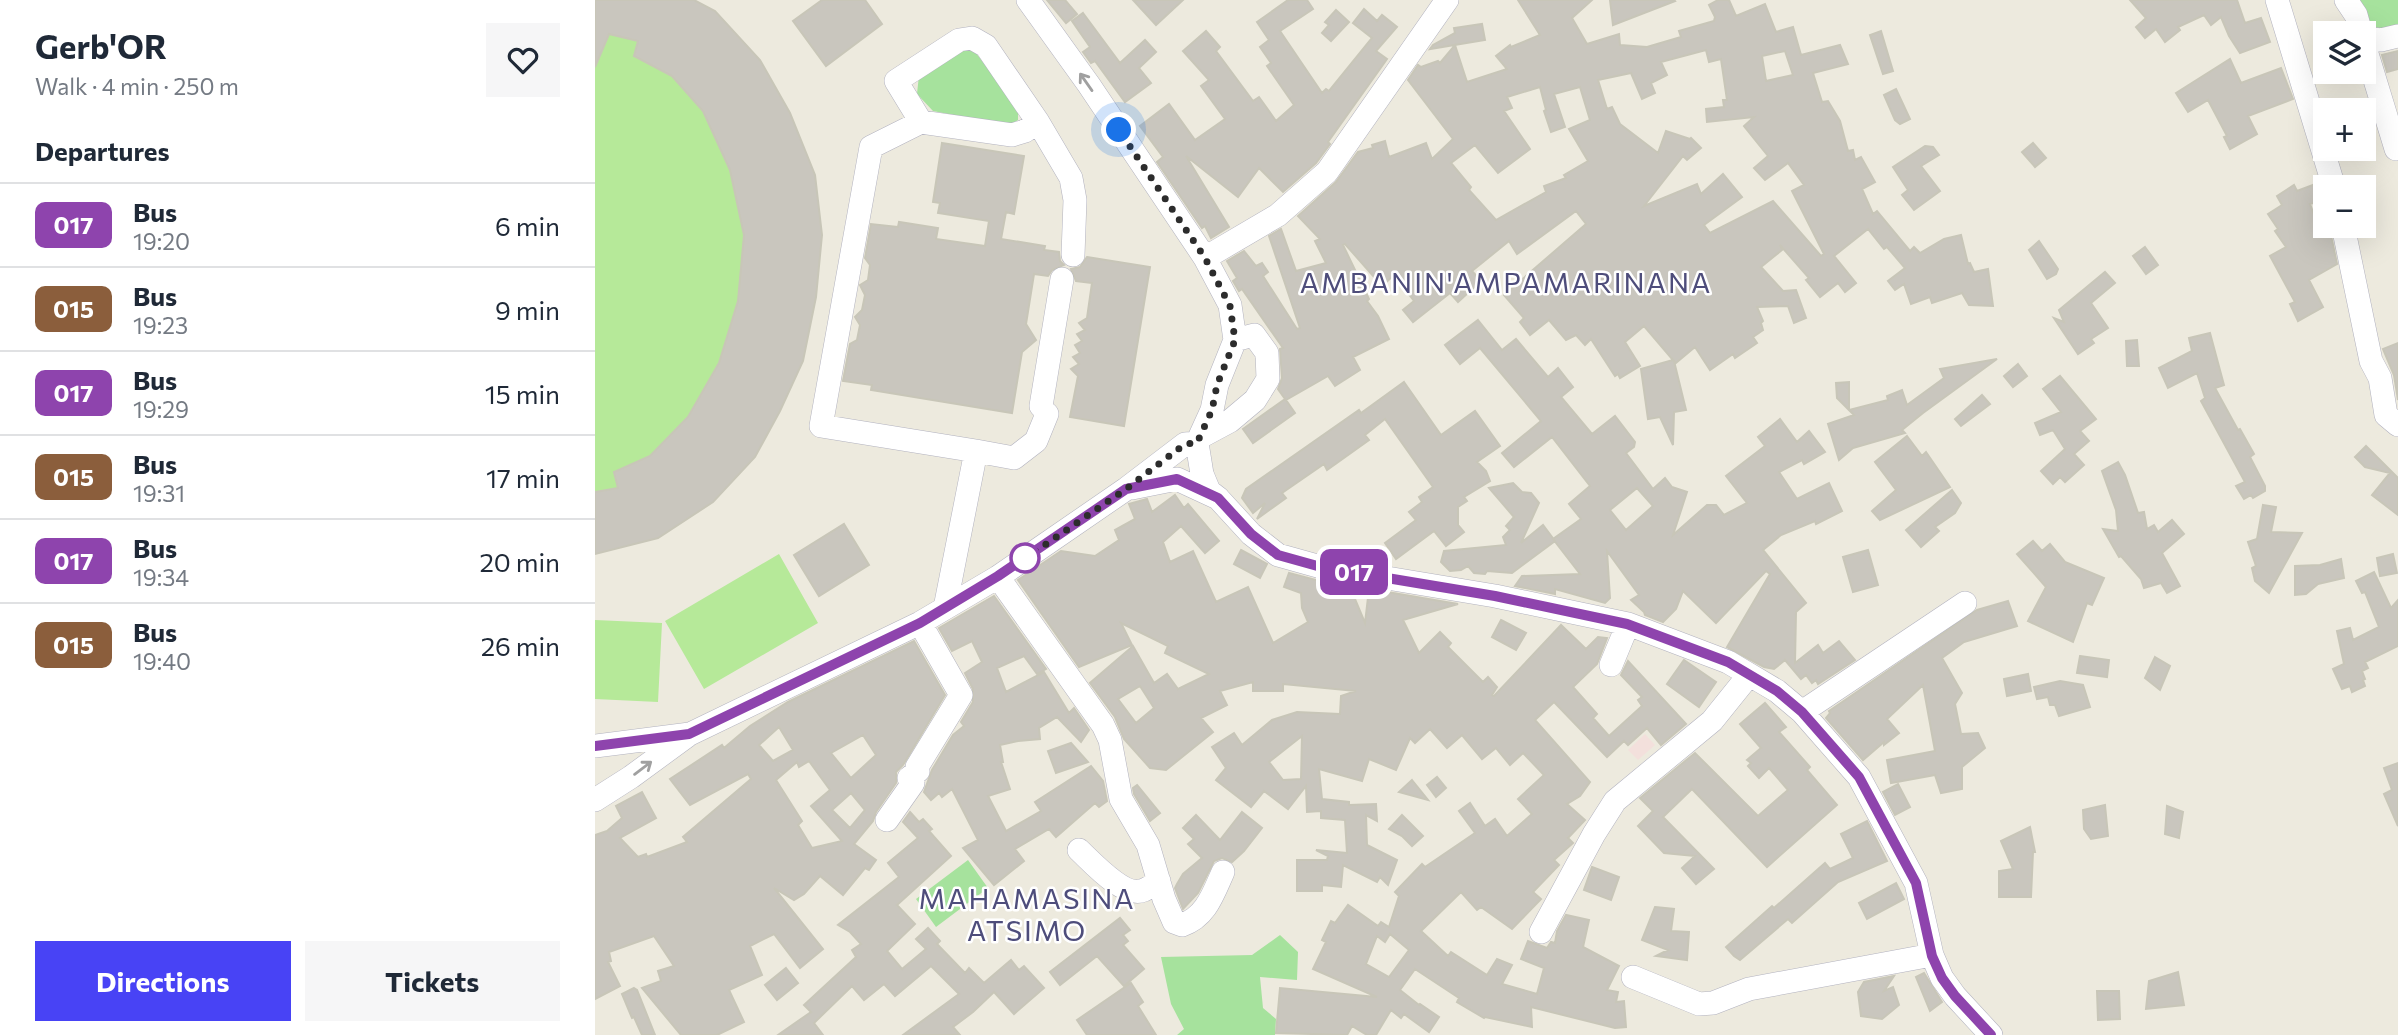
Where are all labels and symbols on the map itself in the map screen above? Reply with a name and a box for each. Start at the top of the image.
one-way arrow [1079,73,1093,92]
your location [1101,112,1136,147]
district label: AMBANIN'AMPAMARINANA [1300,265,1712,299]
unlabelled marker [1010,543,1040,573]
line badge: 017 [1314,549,1394,595]
one-way arrow [633,761,652,775]
district label: MAHAMASINA ATSIMO [918,881,1136,947]

